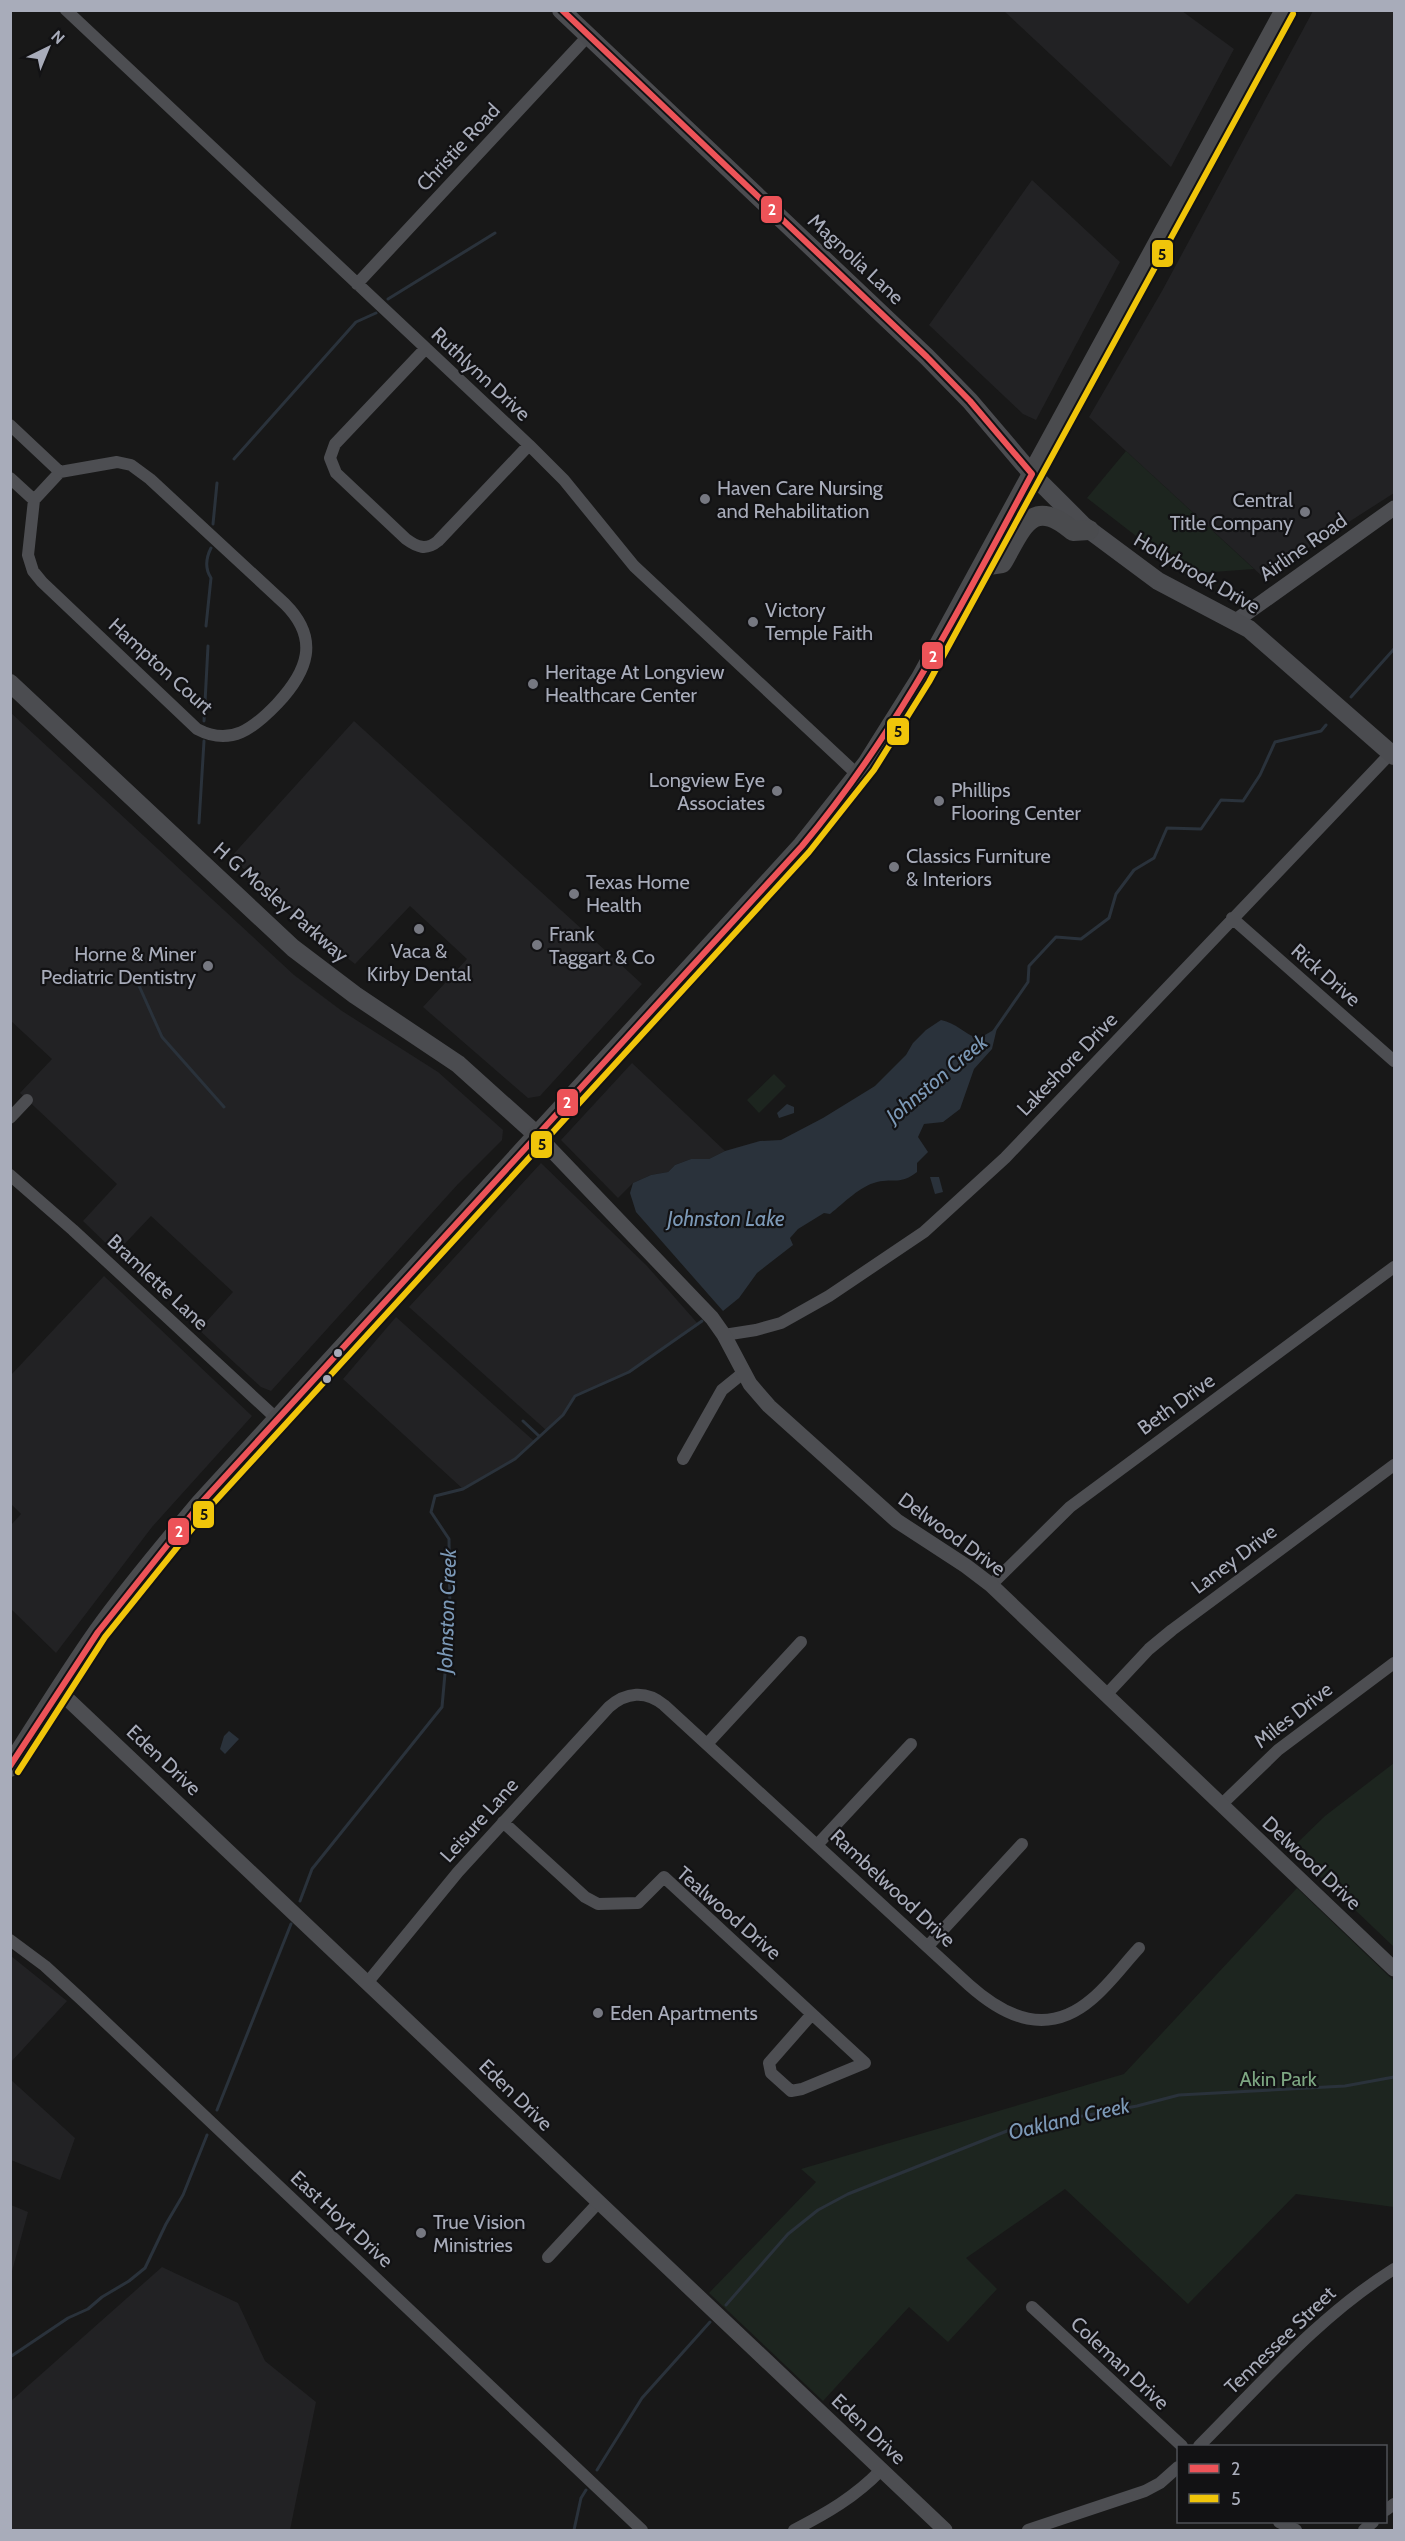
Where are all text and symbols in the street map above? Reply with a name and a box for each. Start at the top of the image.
north arrow [18,18,78,78]
text: N [47,27,69,48]
street label: Christie Road [411,98,505,196]
line badge: 2 [760,195,783,224]
text: 2 [768,200,776,219]
street label: Magnolia Lane [803,209,909,309]
line badge: 5 [1151,239,1174,268]
text: 5 [1158,245,1166,264]
street label: Ruthlynn Drive [427,322,535,426]
place label: Haven Care Nursing and Rehabilitation [717,476,884,523]
place label: Central Title Company [1170,488,1293,535]
marker: Haven Care Nursing and Rehabilitation [698,492,712,506]
marker: Central Title Company [1298,505,1312,519]
street label: Airline Road [1255,508,1351,586]
street label: Hollybrook Drive [1130,527,1264,619]
place label: Victory Temple Faith [765,598,873,645]
street label: Hampton Court [104,613,218,719]
marker: Victory Temple Faith [746,615,760,629]
line badge: 2 [921,641,944,670]
text: 2 [929,647,937,666]
place label: Heritage At Longview Healthcare Center [545,660,725,707]
marker: Heritage At Longview Healthcare Center [526,677,540,691]
line badge: 5 [886,717,910,746]
text: 5 [894,722,902,741]
place label: Longview Eye Associates [649,768,765,815]
place label: Phillips Flooring Center [951,778,1081,825]
marker: Longview Eye Associates [770,784,784,798]
marker: Phillips Flooring Center [932,794,946,808]
street label: H G Mosley Parkway [209,837,353,967]
place label: Classics Furniture & Interiors [906,844,1051,891]
marker: Classics Furniture & Interiors [887,860,901,874]
place label: Texas Home Health [586,870,690,917]
marker: Texas Home Health [567,887,581,901]
marker: Vaca & Kirby Dental [412,922,426,936]
place label: Frank Taggart & Co [549,922,655,969]
marker: Frank Taggart & Co [530,938,544,952]
place label: Vaca & Kirby Dental [367,939,472,986]
street label: Rick Drive [1287,939,1365,1011]
place label: Horne & Miner Pediatric Dentistry [41,942,197,989]
marker: Horne & Miner Pediatric Dentistry [201,959,215,973]
street label: Lakeshore Drive [1012,1007,1122,1121]
water label: Johnston Creek [879,1028,993,1129]
line badge: 2 [556,1088,579,1117]
text: 2 [563,1093,571,1112]
line badge: 5 [530,1130,553,1159]
text: 5 [538,1135,546,1154]
water label: Johnston Lake [665,1206,785,1231]
street label: Bramlette Lane [103,1229,213,1335]
unlabelled marker [332,1347,344,1359]
street label: Beth Drive [1133,1368,1219,1440]
unlabelled marker [321,1373,333,1385]
street label: Delwood Drive [894,1487,1010,1581]
line badge: 5 [192,1500,215,1529]
text: 5 [200,1505,208,1524]
line badge: 2 [167,1517,190,1546]
street label: Laney Drive [1187,1519,1281,1599]
text: 2 [175,1522,183,1541]
water label: Johnston Creek [432,1547,461,1676]
street label: Miles Drive [1249,1677,1337,1753]
street label: Eden Drive [122,1720,206,1800]
street label: Leisure Lane [435,1773,523,1867]
street label: Delwood Drive [1258,1811,1366,1915]
street label: Rambelwood Drive [826,1824,960,1952]
street label: Tealwood Drive [672,1861,786,1965]
place label: Eden Apartments [610,2001,758,2025]
marker: Eden Apartments [591,2006,605,2020]
street label: Eden Drive [474,2054,558,2136]
park label: Akin Park [1239,2067,1317,2091]
water label: Oakland Creek [1006,2092,1133,2145]
street label: East Hoyt Drive [286,2166,398,2272]
place label: True Vision Ministries [433,2210,525,2257]
marker: True Vision Ministries [414,2226,428,2240]
street label: Tennessee Street [1220,2281,1341,2399]
street label: Coleman Drive [1066,2311,1174,2415]
street label: Eden Drive [827,2389,911,2469]
legend [1177,2445,1387,2523]
text: 2 [1231,2458,1240,2480]
text: 5 [1231,2488,1241,2510]

